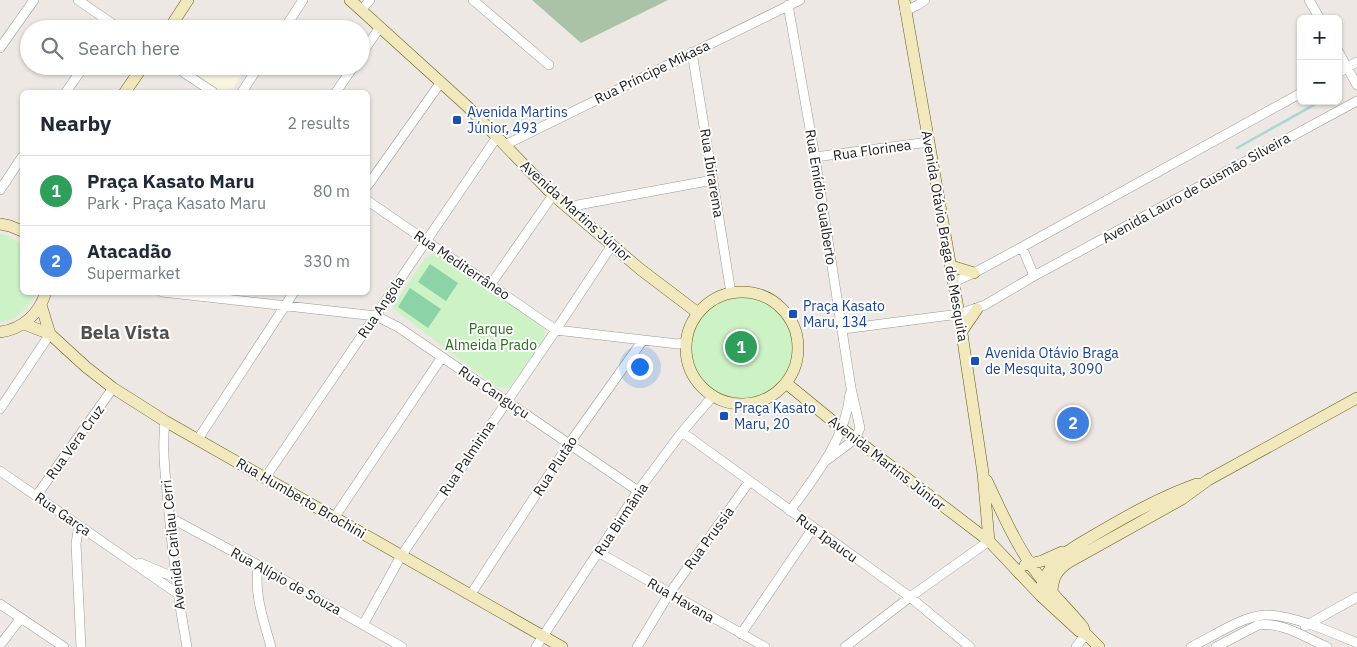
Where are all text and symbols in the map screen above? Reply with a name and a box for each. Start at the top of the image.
map controls [1297,15,1342,105]
button: + [1297,15,1342,60]
search box [20,20,370,75]
icon: search [38,34,66,62]
text: Search here [78,36,180,60]
street label: Rua Príncipe Mikasa [591,36,713,108]
button: − [1297,60,1342,105]
place label: Avenida Martins Júnior, 493 [467,103,568,137]
text: Nearby [40,109,111,137]
text: 2 results [287,113,350,133]
marker: Avenida Martins Júnior, 493 [451,114,463,126]
street label: Rua Ibirarema [696,127,728,219]
street label: Rua Emídio Gualberto [801,128,841,266]
street label: Avenida Lauro de Gusmão Silveira [1099,128,1294,247]
street label: Avenida Otávio Braga de Mesquita [918,129,973,343]
street label: Rua Florinea [832,136,913,164]
street label: Avenida Martins Júnior [517,156,635,266]
text: Praça Kasato Maru [87,169,255,193]
text: 1 [51,181,61,201]
text: 80 m [313,181,350,201]
text: Park · Praça Kasato Maru [87,193,266,213]
street label: Rua Mediterrâneo [411,226,514,304]
text: Atacadão [87,239,171,263]
text: 2 [51,251,61,271]
text: 330 m [303,251,350,271]
text: Supermarket [87,263,180,283]
street label: Rua Angola [354,272,409,341]
place label: Praça Kasato Maru, 134 [803,297,885,331]
marker: Praça Kasato Maru, 134 [787,308,799,320]
district label: Bela Vista [80,320,170,344]
park label: Parque Almeida Prado [445,320,537,354]
pin: 1 [725,328,757,366]
place label: Avenida Otávio Braga de Mesquita, 3090 [985,344,1119,378]
your location [627,354,653,380]
marker: Avenida Otávio Braga de Mesquita, 3090 [969,355,981,367]
street label: Rua Canguçu [455,362,533,422]
place label: Praça Kasato Maru, 20 [734,399,816,433]
street label: Rua Vera Cruz [42,401,108,483]
pin: 2 [1057,404,1089,442]
marker: Praça Kasato Maru, 20 [718,410,730,422]
street label: Avenida Martins Júnior [825,412,949,514]
street label: Rua Palmirina [435,416,499,499]
street label: Rua Plutão [529,432,581,499]
street label: Rua Humberto Brochini [233,454,369,542]
street label: Avenida Carilau Cerri [157,479,189,611]
street label: Rua Birmânia [590,479,652,559]
street label: Rua Garça [31,488,95,540]
street label: Rua Prussia [680,502,738,573]
street label: Rua Ipaucu [793,510,861,566]
street label: Rua Alípio de Souza [228,543,345,619]
street label: Rua Havana [644,574,718,627]

